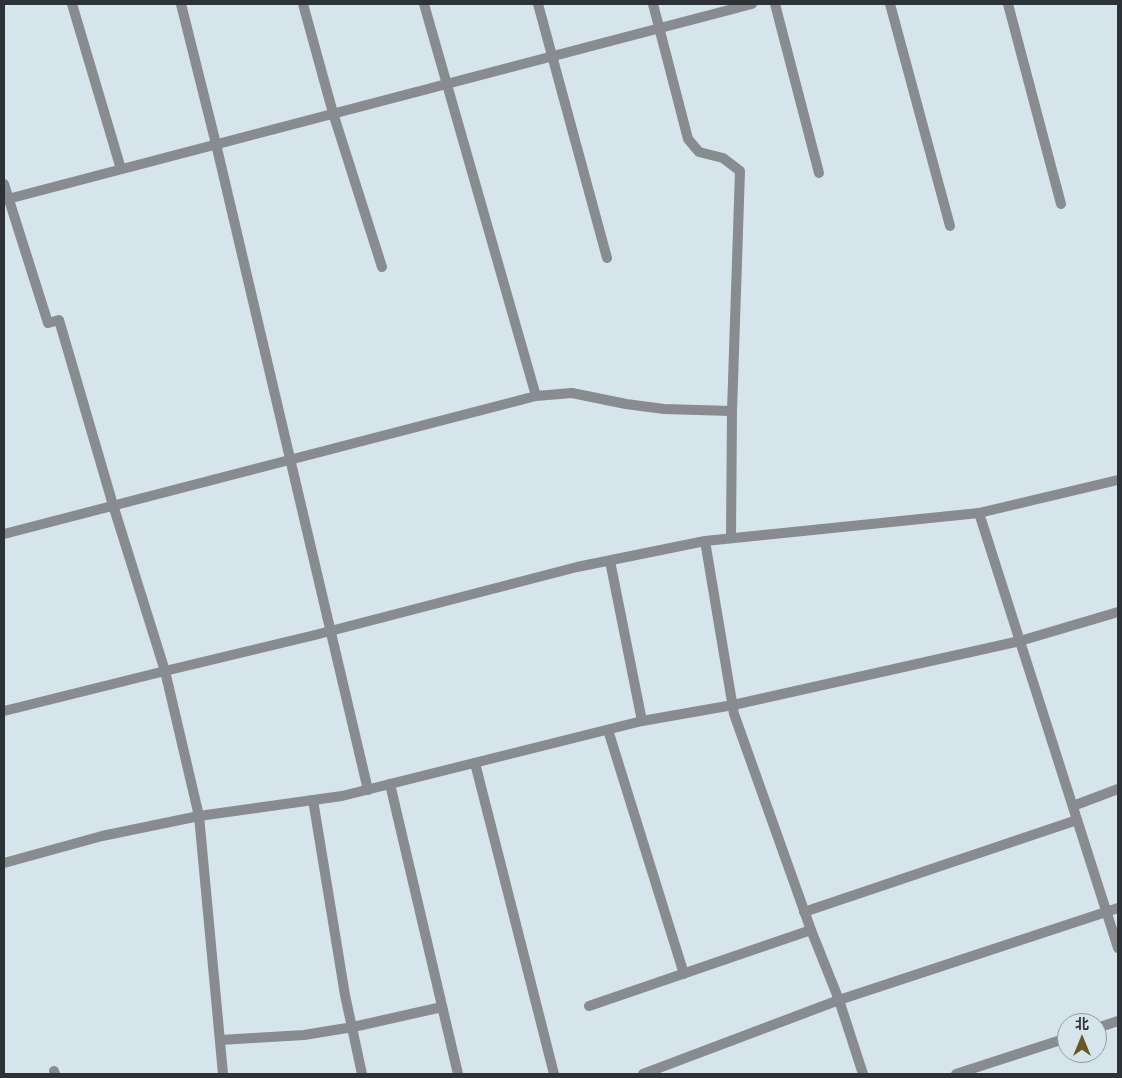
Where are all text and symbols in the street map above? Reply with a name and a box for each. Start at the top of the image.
north arrow [1057,1013,1107,1063]
text: 北 [1075,1015,1089,1032]

